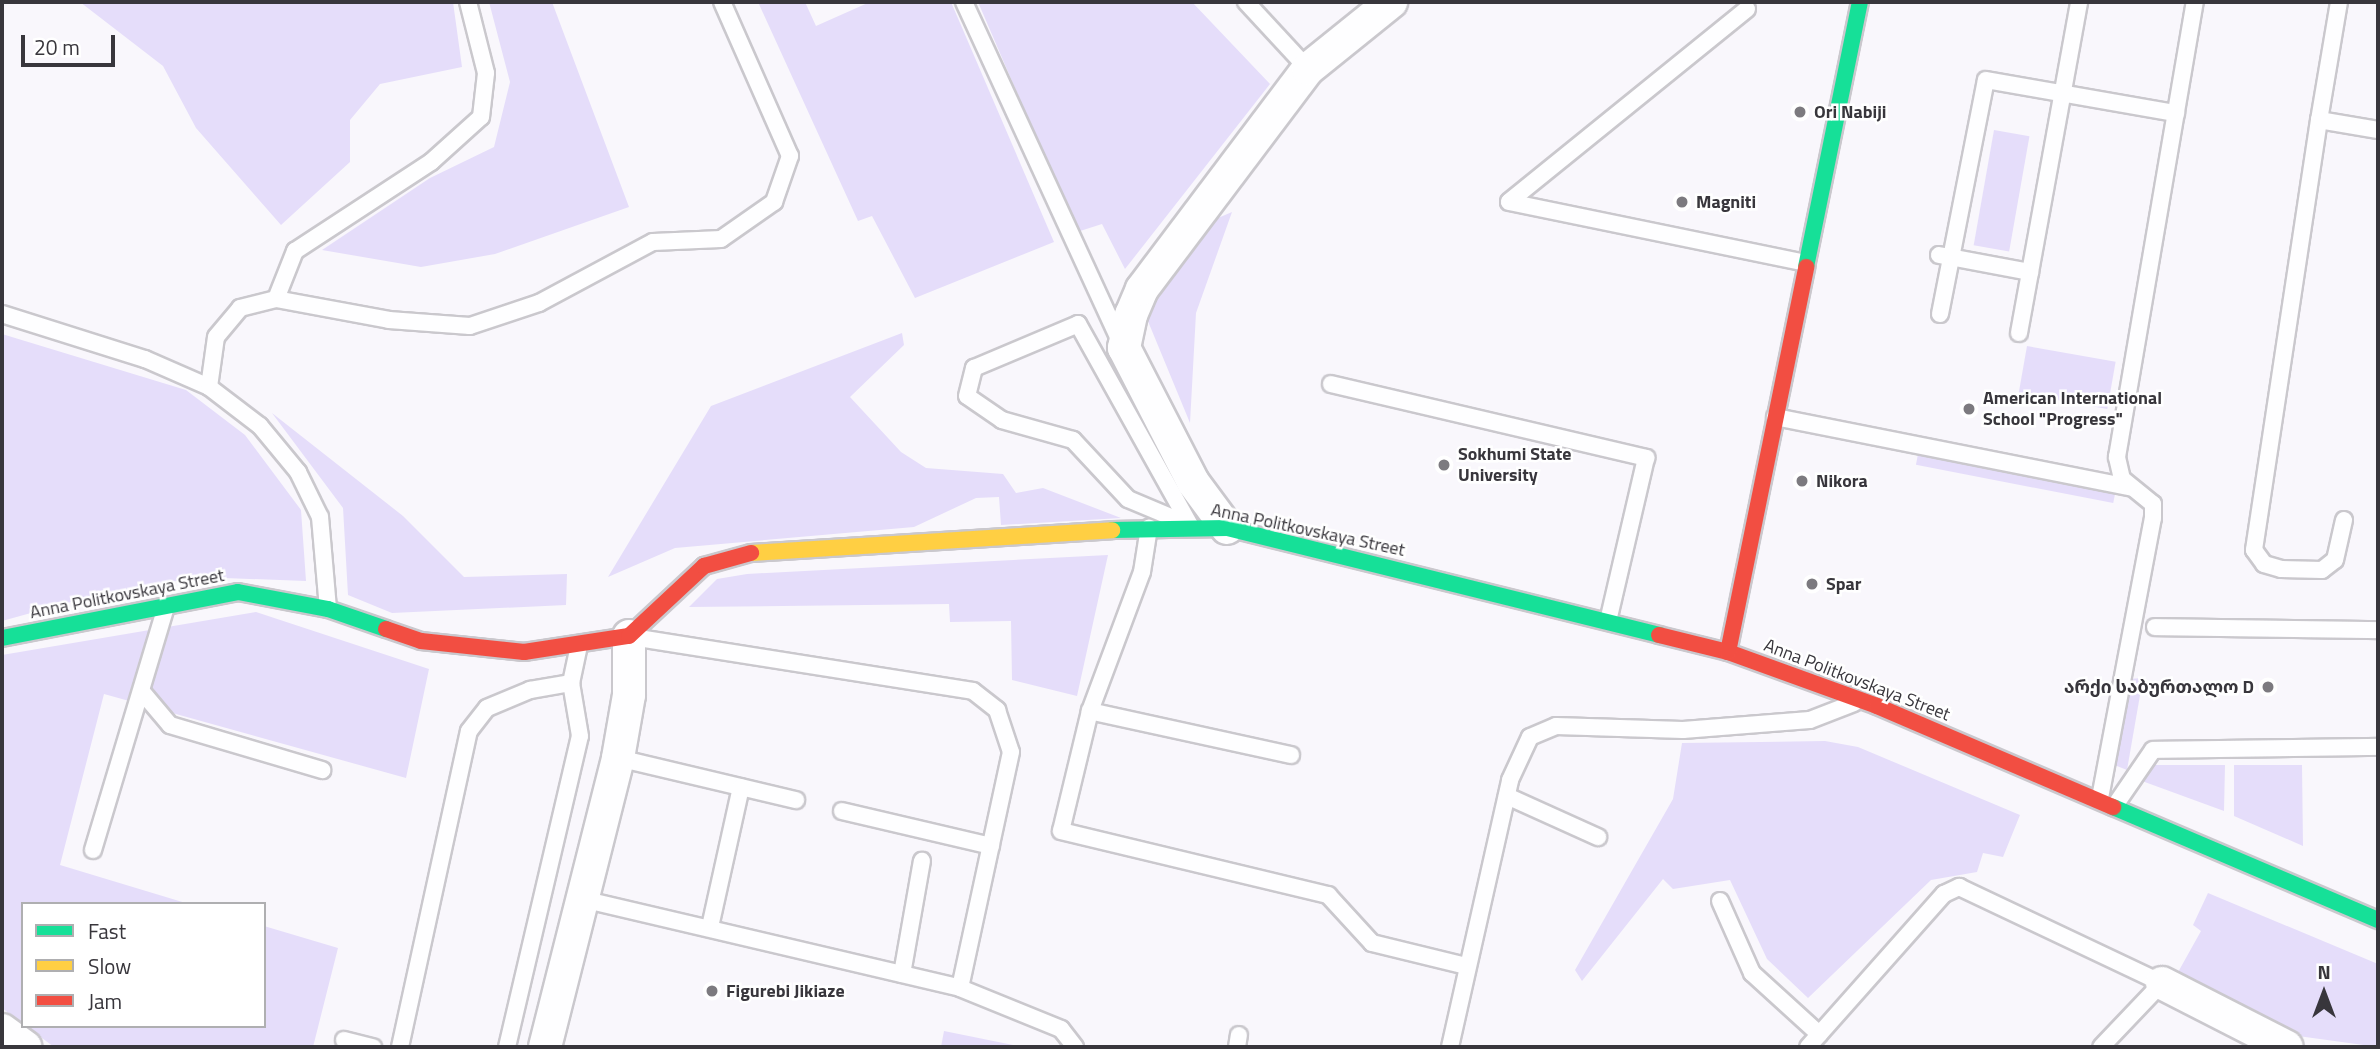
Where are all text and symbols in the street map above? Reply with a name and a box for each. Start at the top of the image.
scale bar [24,21,119,65]
text: 20 m [34,31,80,63]
place label: Ori Nabiji [1814,101,1886,123]
marker: Ori Nabiji [1792,104,1808,120]
place label: Magniti [1696,191,1756,213]
marker: Magniti [1674,194,1690,210]
place label: American International School "Progress" [1983,388,2162,430]
marker: American International School "Progress" [1961,401,1977,417]
place label: Sokhumi State University [1458,444,1571,486]
marker: Sokhumi State University [1436,457,1452,473]
place label: Nikora [1816,470,1868,492]
marker: Nikora [1794,473,1810,489]
street label: Anna Politkovskaya Street [1209,499,1407,561]
street label: Anna Politkovskaya Street [28,565,226,623]
place label: Spar [1826,573,1861,595]
marker: Spar [1804,576,1820,592]
street label: Anna Politkovskaya Street [1761,635,1953,725]
place label: არქი საბურთალო D [2064,676,2254,698]
marker: არქი საბურთალო D [2260,679,2276,695]
legend [21,902,266,1028]
text: Fast [88,915,126,947]
text: Slow [88,950,131,982]
text: N [2317,957,2331,986]
north arrow [2289,958,2359,1028]
place label: Figurebi Jikiaze [726,980,845,1002]
marker: Figurebi Jikiaze [704,983,720,999]
text: Jam [88,985,122,1017]

